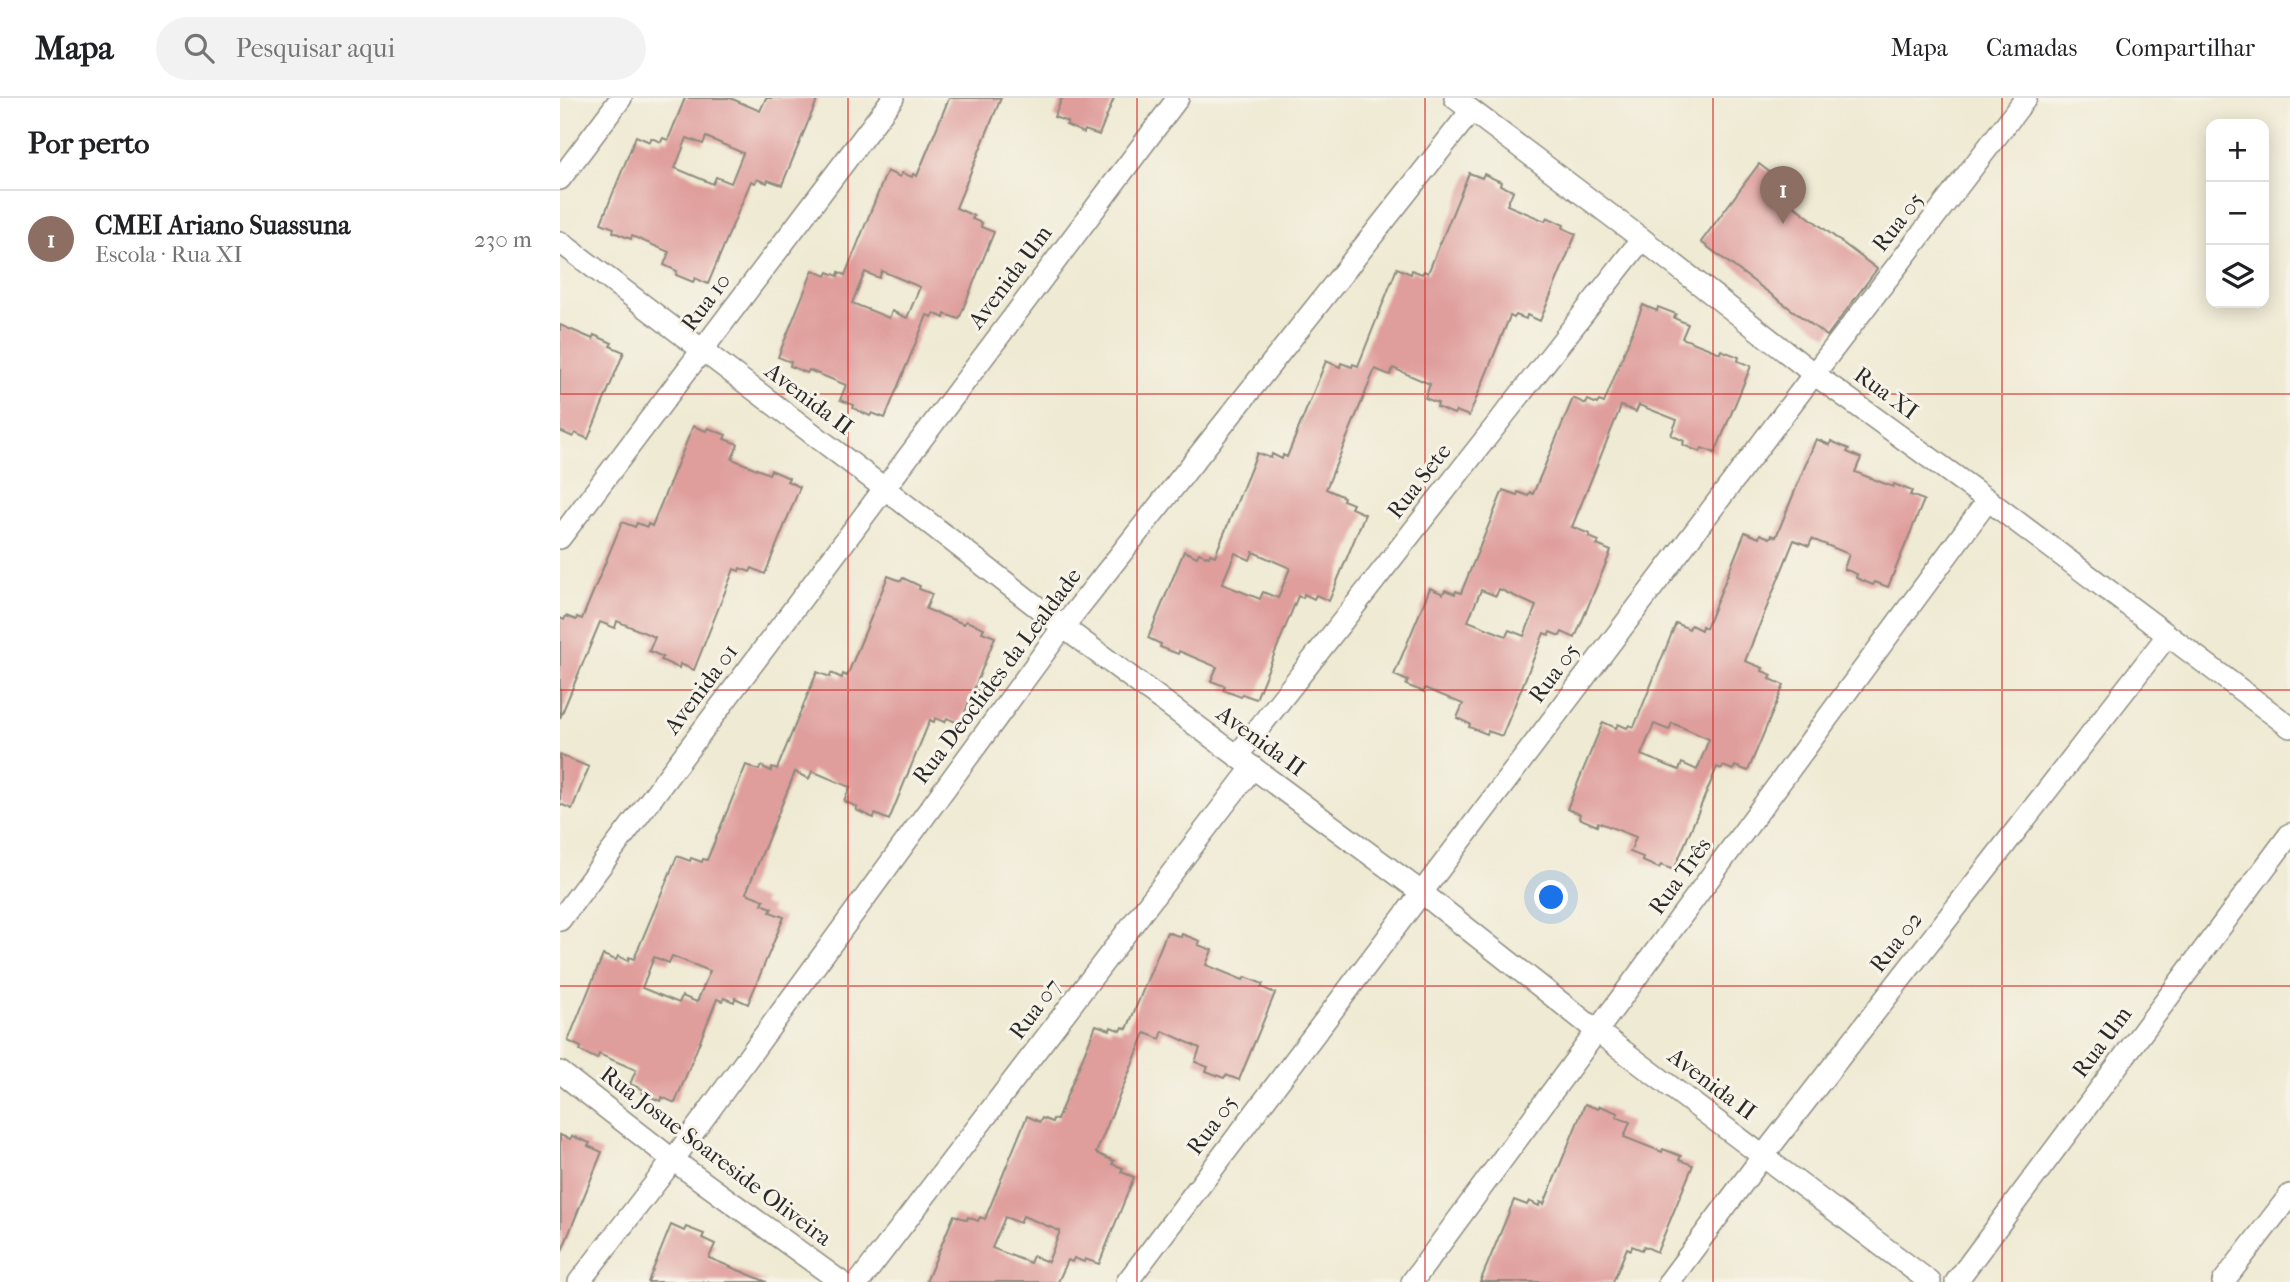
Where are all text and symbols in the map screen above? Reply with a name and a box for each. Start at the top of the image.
search box [156,17,646,80]
text: Mapa [35,29,114,68]
icon: search [180,29,218,67]
text: Pesquisar aqui [236,33,395,64]
text: Mapa [1891,34,1948,62]
text: Camadas [1986,34,2077,62]
text: Compartilhar [2115,34,2255,62]
map controls [2206,119,2269,308]
button: + [2206,119,2269,182]
text: Por perto [28,126,150,161]
pin: 1 [1760,166,1806,224]
button: − [2206,182,2269,245]
street label: Rua 05 [1867,187,1929,257]
text: CMEI Ariano Suassuna [95,210,350,241]
street label: Avenida Um [962,220,1057,335]
text: 1 [47,226,55,253]
text: 230 m [474,226,532,253]
text: Escola · Rua XI [95,241,242,268]
button: layers [2206,245,2269,308]
street label: Rua 10 [675,268,737,336]
street label: Avenida II [759,357,858,441]
street label: Rua XI [1849,361,1923,425]
street label: Rua Sete [1381,438,1457,524]
street label: Rua Deoclides da Lealdade [907,563,1087,789]
street label: Rua 05 [1523,638,1585,708]
street label: Avenida 01 [658,639,744,740]
street label: Avenida II [1211,699,1311,782]
street label: Rua Três [1643,832,1717,920]
your location [1534,880,1568,914]
street label: Rua 02 [1864,906,1928,978]
street label: Rua 07 [1004,973,1066,1045]
street label: Rua Um [2067,1001,2137,1083]
street label: Avenida II [1662,1042,1761,1126]
street label: Rua Josue Soareside Oliveira [595,1060,837,1252]
street label: Rua 05 [1181,1090,1243,1160]

